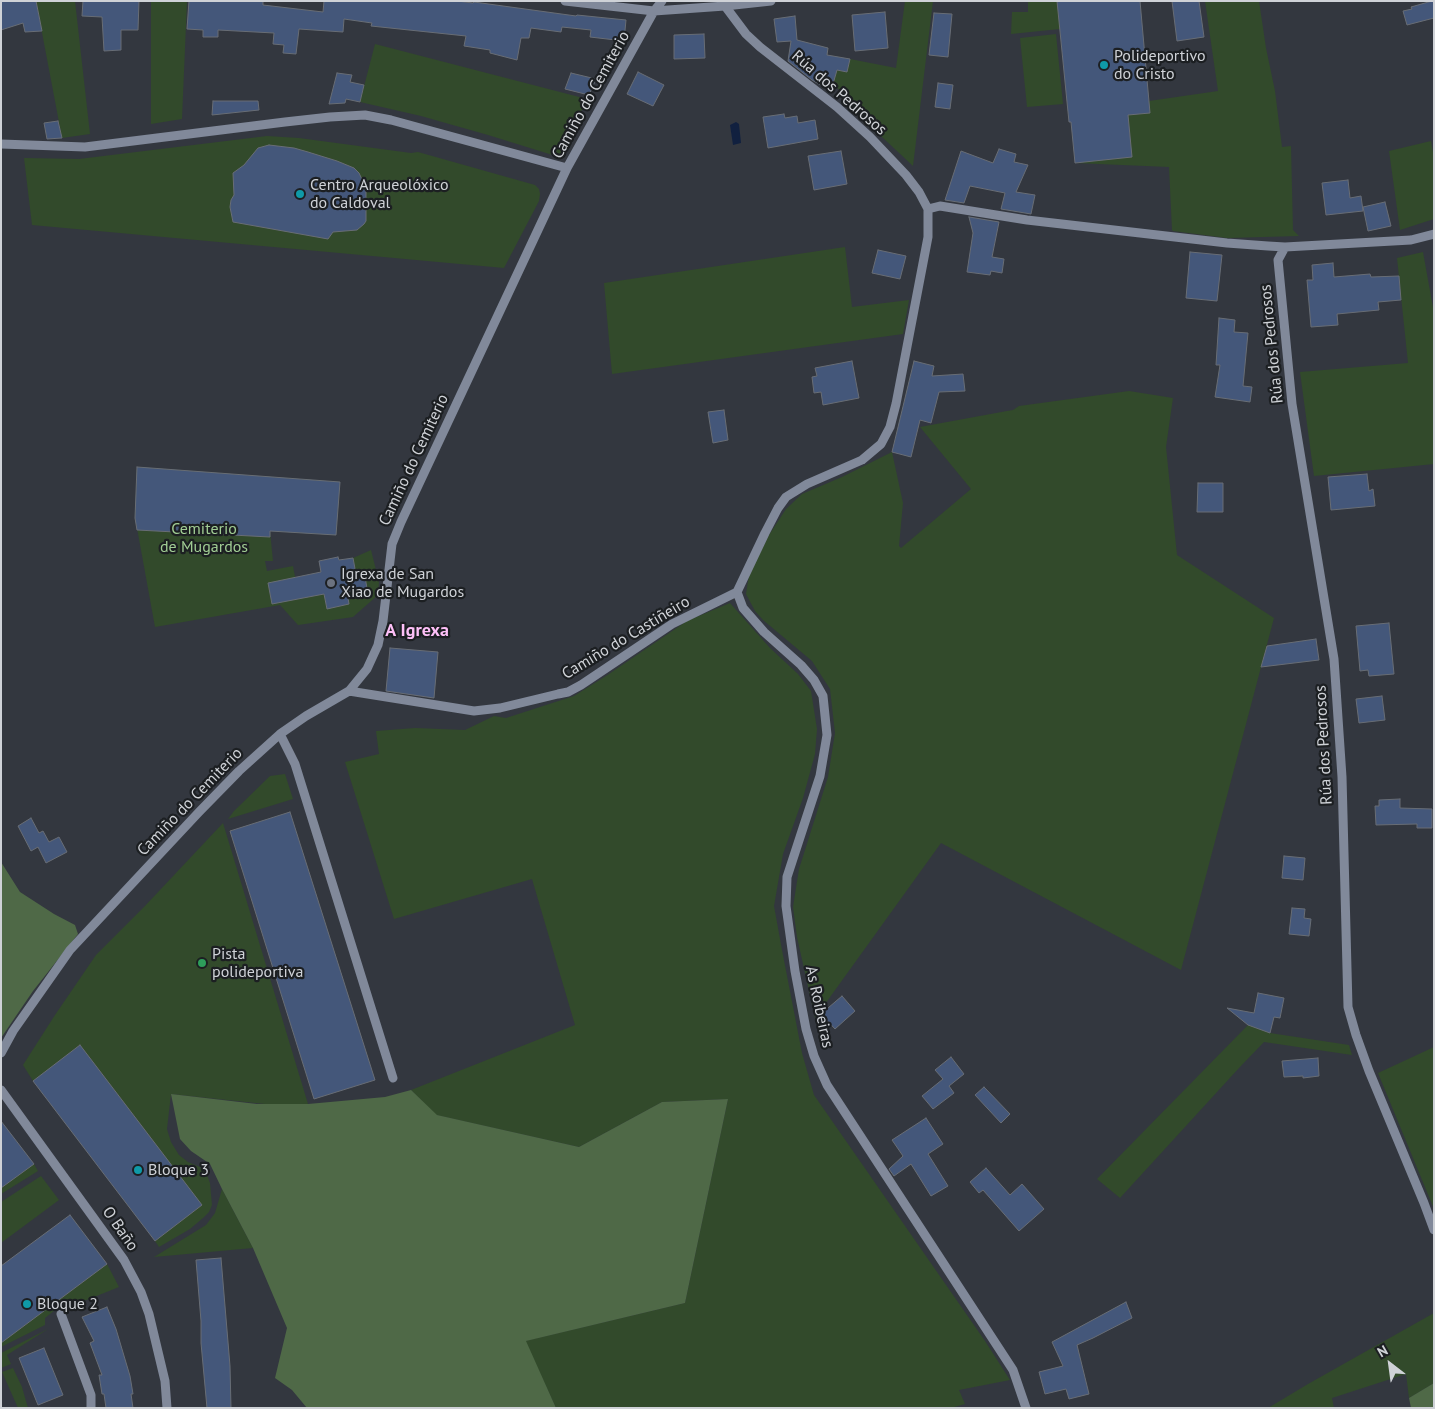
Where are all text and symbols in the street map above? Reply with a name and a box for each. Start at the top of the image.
street label: Camiño do Cemiterio [548,28,634,162]
place label: Polideportivo do Cristo [1114,46,1206,84]
street label: Rúa dos Pedrosos [788,47,890,139]
marker: Polideportivo do Cristo [1098,59,1110,71]
place label: Centro Arqueolóxico do Caldoval [310,175,449,213]
marker: Centro Arqueolóxico do Caldoval [294,188,306,200]
street label: Rúa dos Pedrosos [1256,284,1288,404]
street label: Camiño do Cemiterio [375,391,453,529]
park label: Cemiterio de Mugardos [160,519,248,557]
place label: Igrexa de San Xiao de Mugardos [341,564,464,602]
marker: Igrexa de San Xiao de Mugardos [325,577,337,589]
street label: Camiño do Castiñeiro [559,592,693,684]
district label: A Igrexa [385,620,449,642]
street label: Rúa dos Pedrosos [1311,685,1337,805]
street label: Camiño do Cemiterio [133,744,247,860]
place label: Pista polideportiva [212,944,303,982]
marker: Pista polideportiva [196,957,208,969]
street label: As Roibeiras [801,964,837,1050]
place label: Bloque 3 [148,1160,209,1180]
marker: Bloque 3 [132,1164,144,1176]
street label: O Baño [98,1203,142,1255]
place label: Bloque 2 [37,1294,98,1314]
marker: Bloque 2 [21,1298,33,1310]
north arrow [1365,1339,1415,1389]
text: N [1374,1341,1391,1361]

